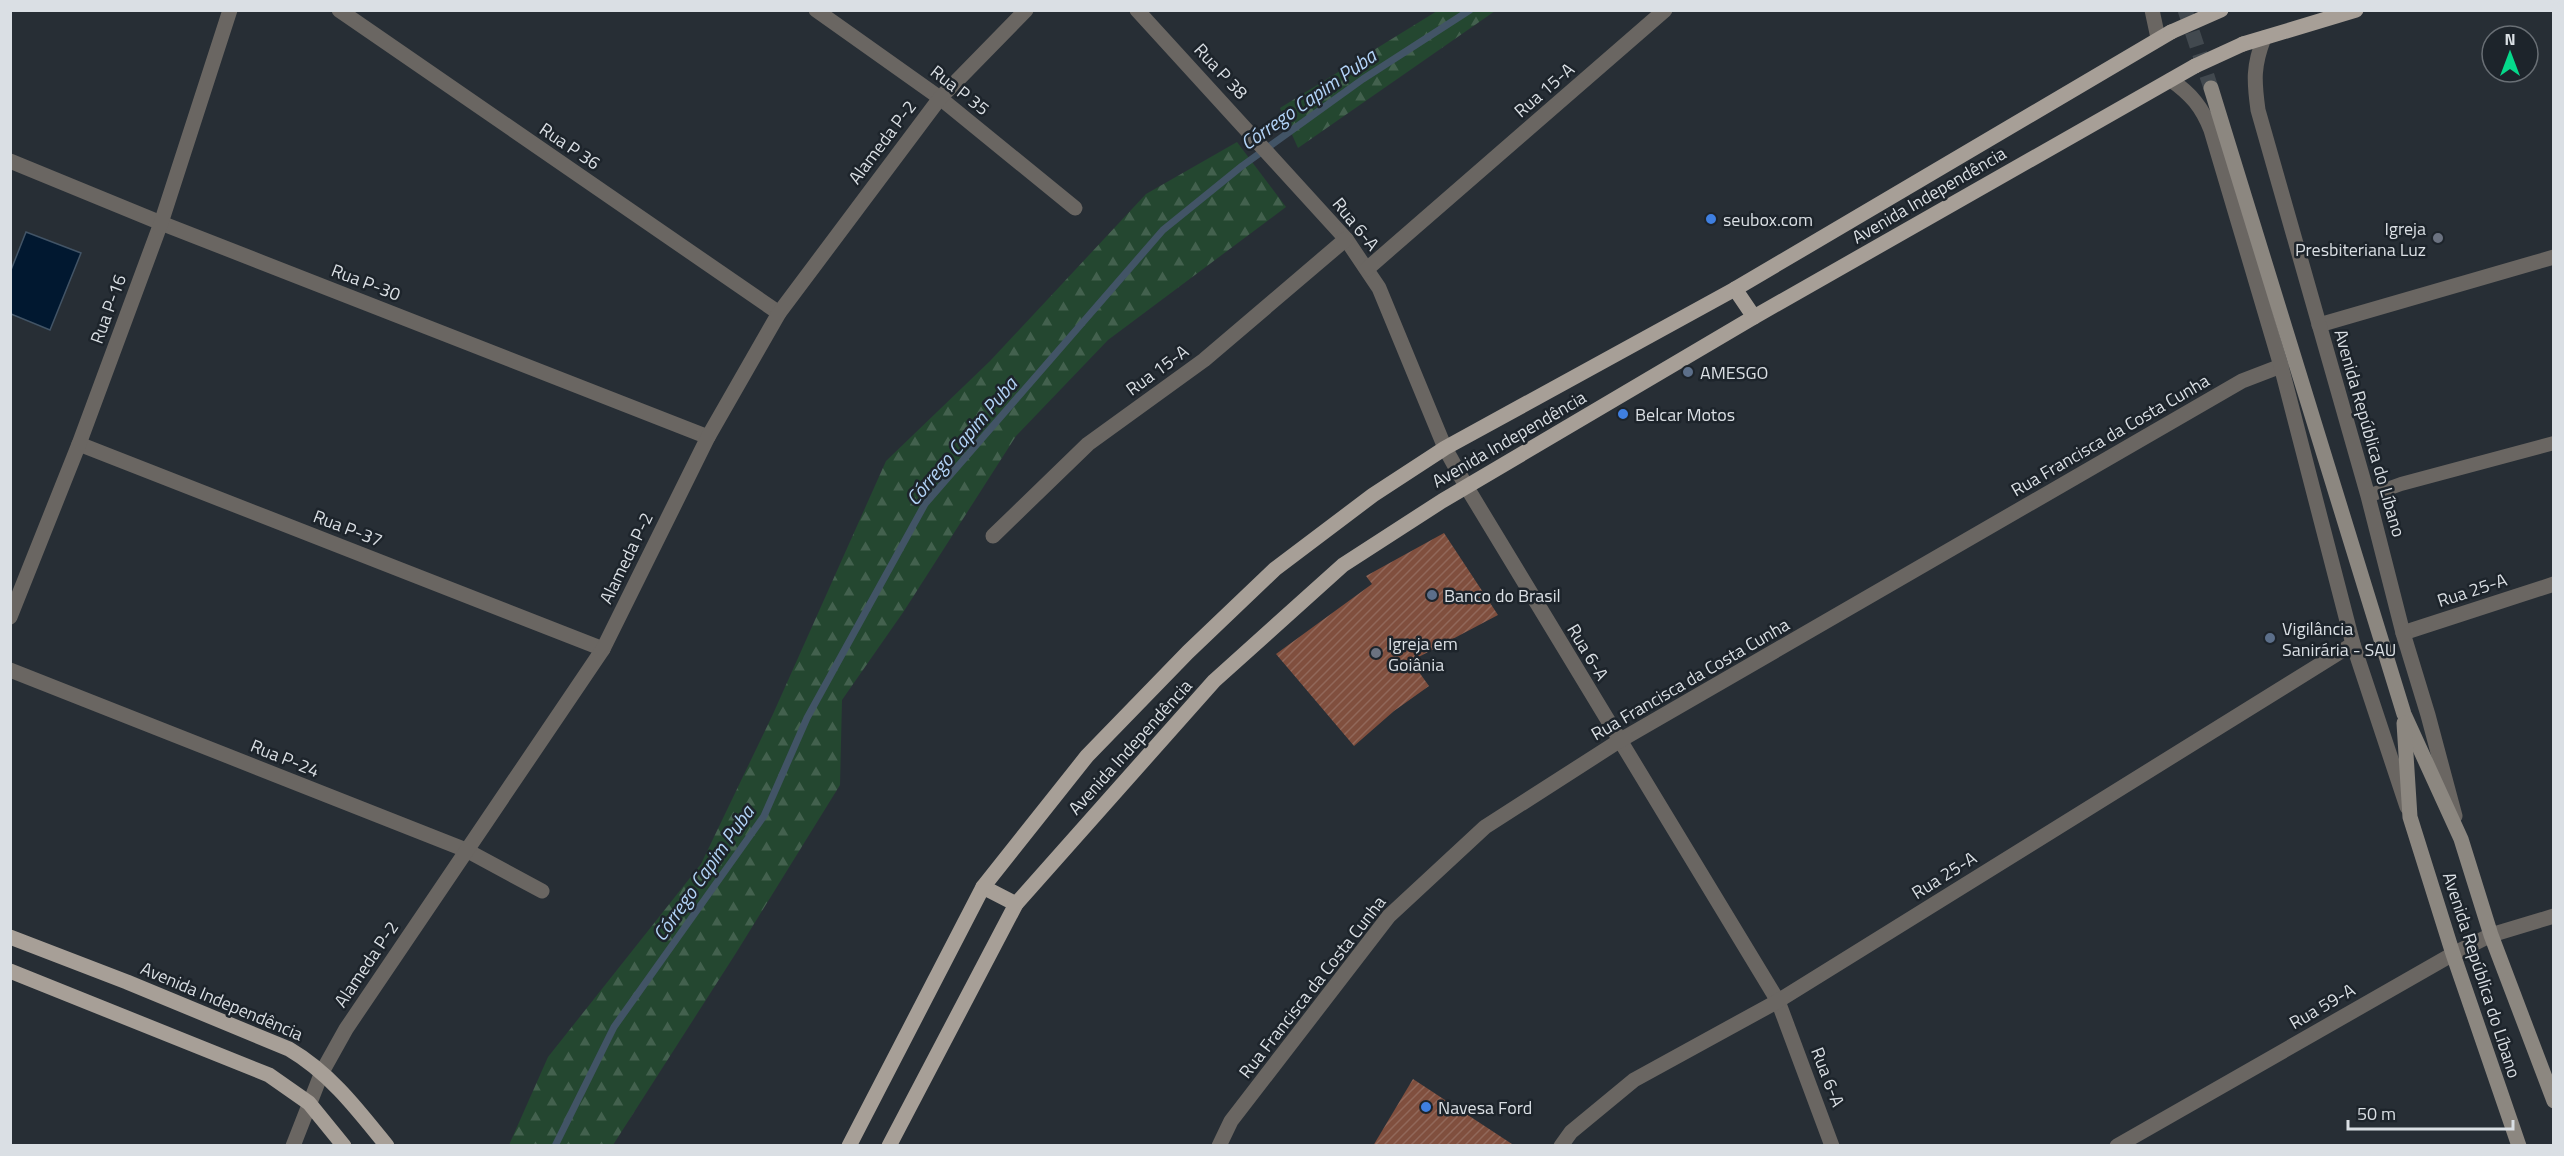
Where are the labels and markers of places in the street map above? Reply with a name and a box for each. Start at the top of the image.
place label: seubox.com [1723,206,1813,233]
marker: seubox.com [1704,212,1718,226]
place label: Igreja Presbiteriana Luz [2295,215,2426,263]
marker: Igreja Presbiteriana Luz [2431,231,2445,245]
place label: AMESGO [1700,359,1768,386]
marker: AMESGO [1681,365,1695,379]
place label: Belcar Motos [1635,401,1735,428]
marker: Belcar Motos [1616,407,1630,421]
place label: Banco do Brasil [1444,582,1561,609]
marker: Banco do Brasil [1425,588,1439,602]
place label: Vigilância Sanirária - SAU [2282,615,2396,663]
place label: Igreja em Goiânia [1388,630,1458,678]
marker: Vigilância Sanirária - SAU [2263,631,2277,645]
marker: Igreja em Goiânia [1369,646,1383,660]
place label: Navesa Ford [1438,1094,1532,1121]
marker: Navesa Ford [1419,1100,1433,1114]

